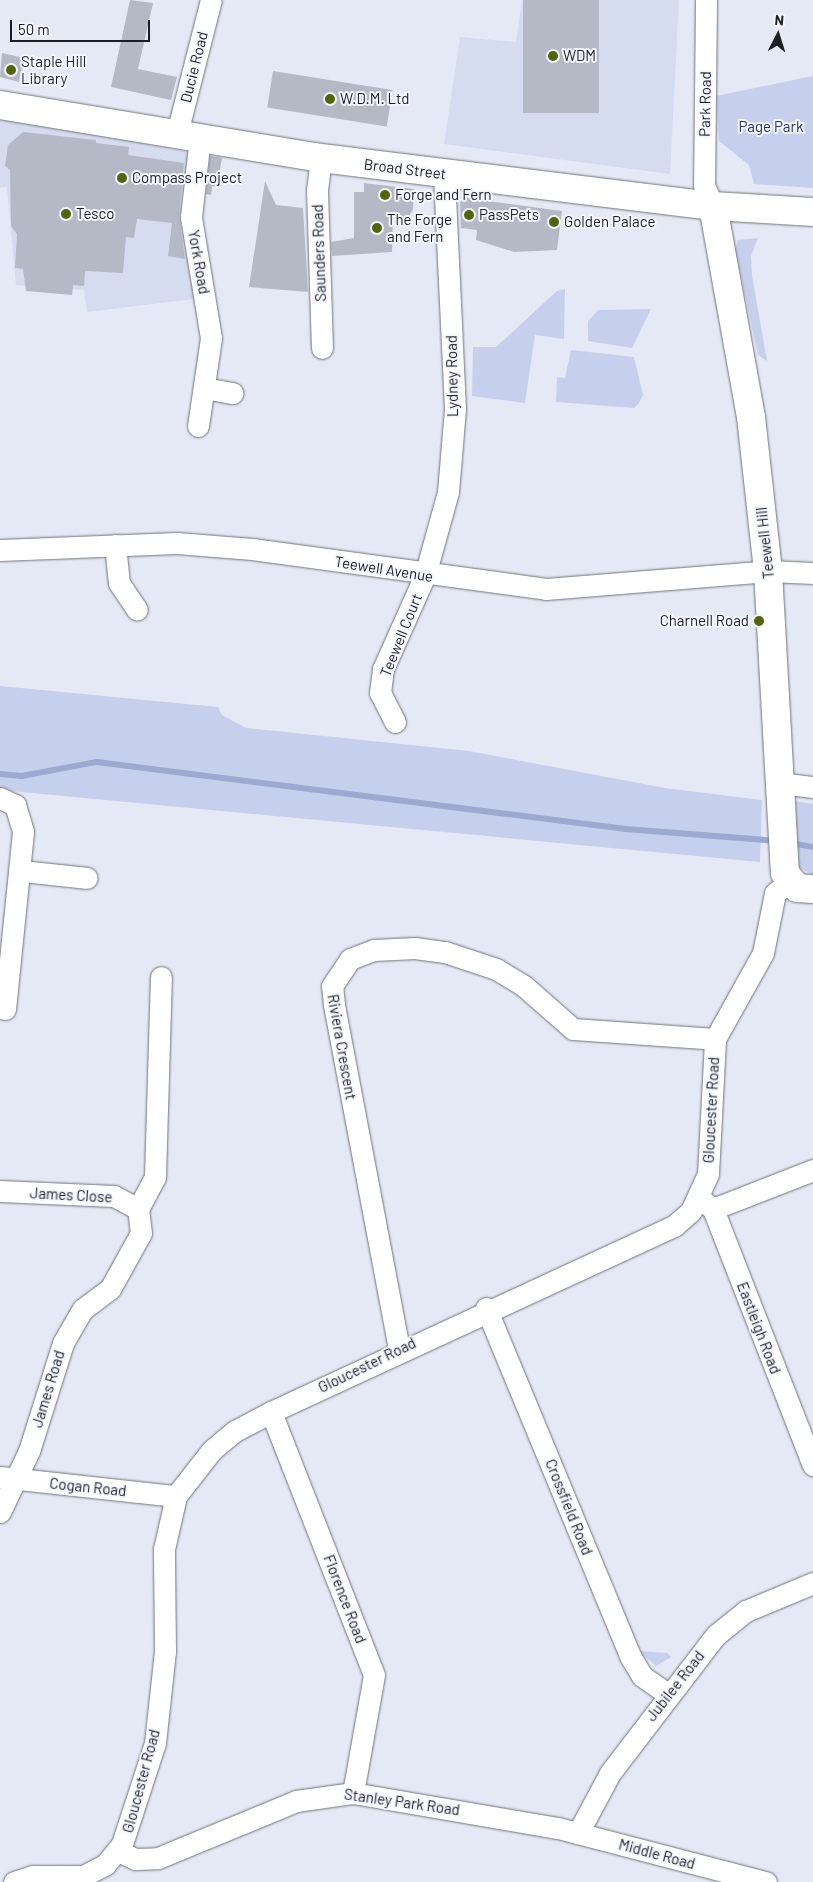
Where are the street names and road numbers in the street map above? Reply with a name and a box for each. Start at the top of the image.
street label: Ducie Road [176,29,212,105]
street label: Park Road [695,71,715,137]
street label: Broad Street [363,155,447,183]
street label: Saunders Road [308,204,330,302]
street label: York Road [185,228,213,296]
street label: Lydney Road [442,335,462,417]
street label: Teewell Hill [752,506,778,580]
street label: Teewell Avenue [334,552,434,586]
street label: Teewell Court [376,591,426,679]
street label: Riviera Crescent [324,993,360,1101]
street label: Gloucester Road [699,1056,723,1164]
street label: James Close [29,1184,113,1206]
street label: Eastleigh Road [733,1280,785,1376]
street label: Gloucester Road [315,1334,419,1396]
street label: James Road [28,1348,68,1430]
street label: Crossfield Road [542,1456,596,1558]
street label: Cogan Road [49,1474,127,1500]
street label: Florence Road [320,1552,370,1646]
street label: Jubilee Road [642,1647,708,1725]
street label: Gloucester Road [119,1727,163,1835]
street label: Stanley Park Road [343,1785,461,1819]
street label: Middle Road [617,1835,697,1873]

